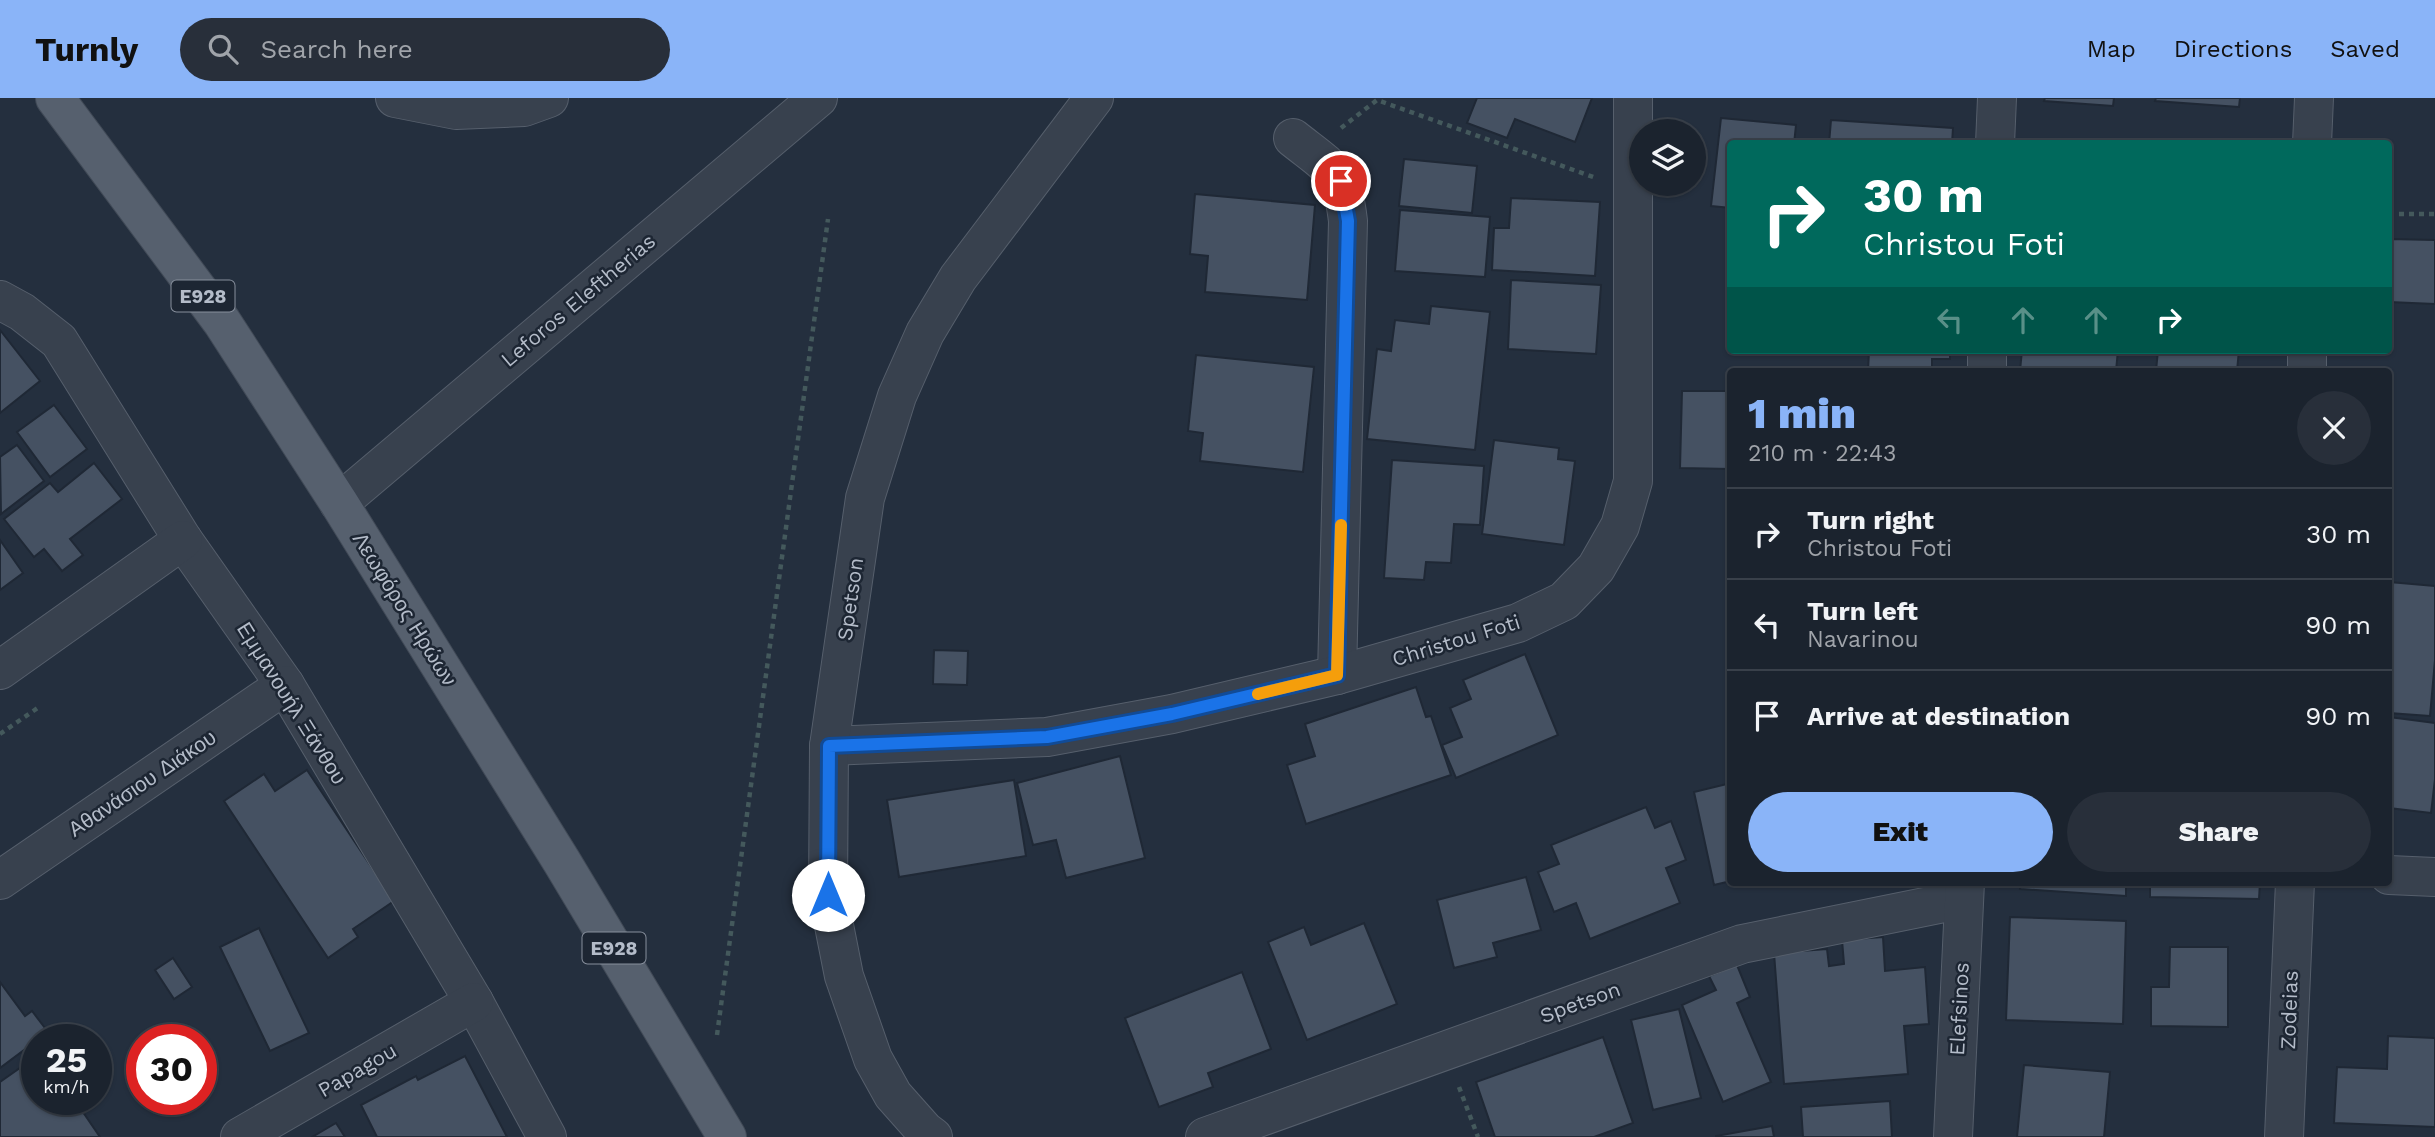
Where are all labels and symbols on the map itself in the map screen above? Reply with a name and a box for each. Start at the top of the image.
pin [1311,151,1371,211]
street label: Leforos Eleftherias [496,228,660,372]
road number: E928 [172,280,234,312]
street label: Λεωφόρος Ηρώων [348,528,462,690]
street label: Spetson [832,556,868,642]
street label: Christou Foti [1389,609,1523,671]
street label: Εμμανουήλ Ξάνθου [232,617,352,789]
street label: Αθανάσιου Διάκου [63,724,221,842]
position arrow [791,858,865,932]
road number: E928 [582,932,646,964]
street label: Elefsinos [1944,962,1974,1056]
street label: Zodeias [2275,970,2303,1050]
street label: Spetson [1536,976,1624,1028]
speed limit sign: 30 [126,1024,217,1115]
street label: Papagou [313,1038,401,1102]

